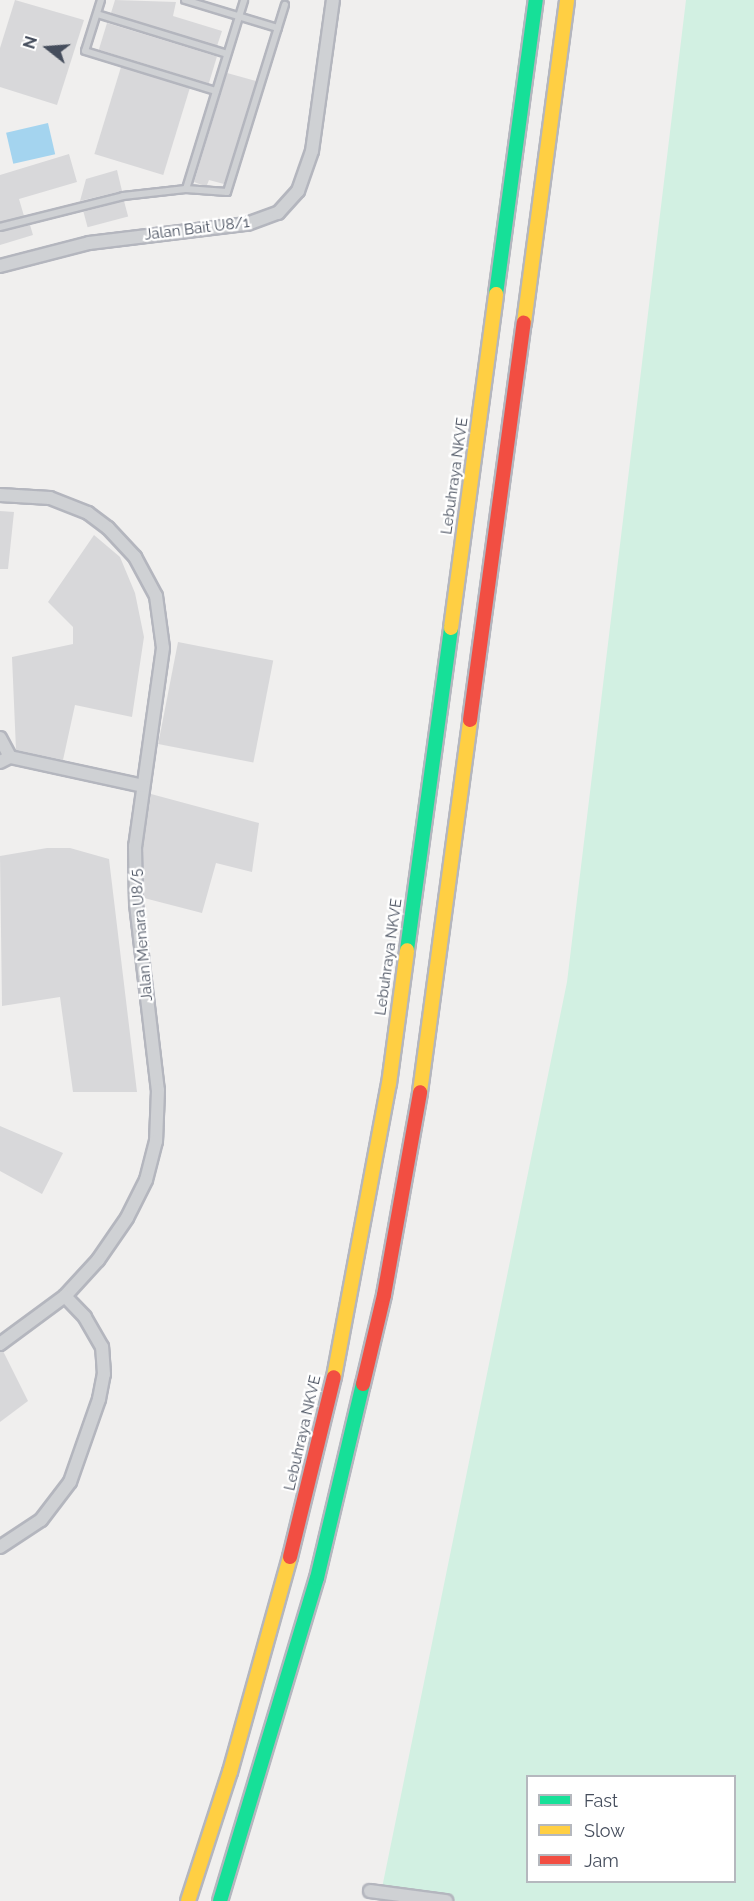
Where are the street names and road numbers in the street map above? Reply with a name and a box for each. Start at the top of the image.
street label: Jalan Bait U8/1 [143,214,251,244]
street label: Lebuhraya NKVE [438,416,472,536]
street label: Jalan Menara U8/5 [127,868,157,1002]
street label: Lebuhraya NKVE [372,897,406,1017]
street label: Lebuhraya NKVE [281,1374,325,1492]

